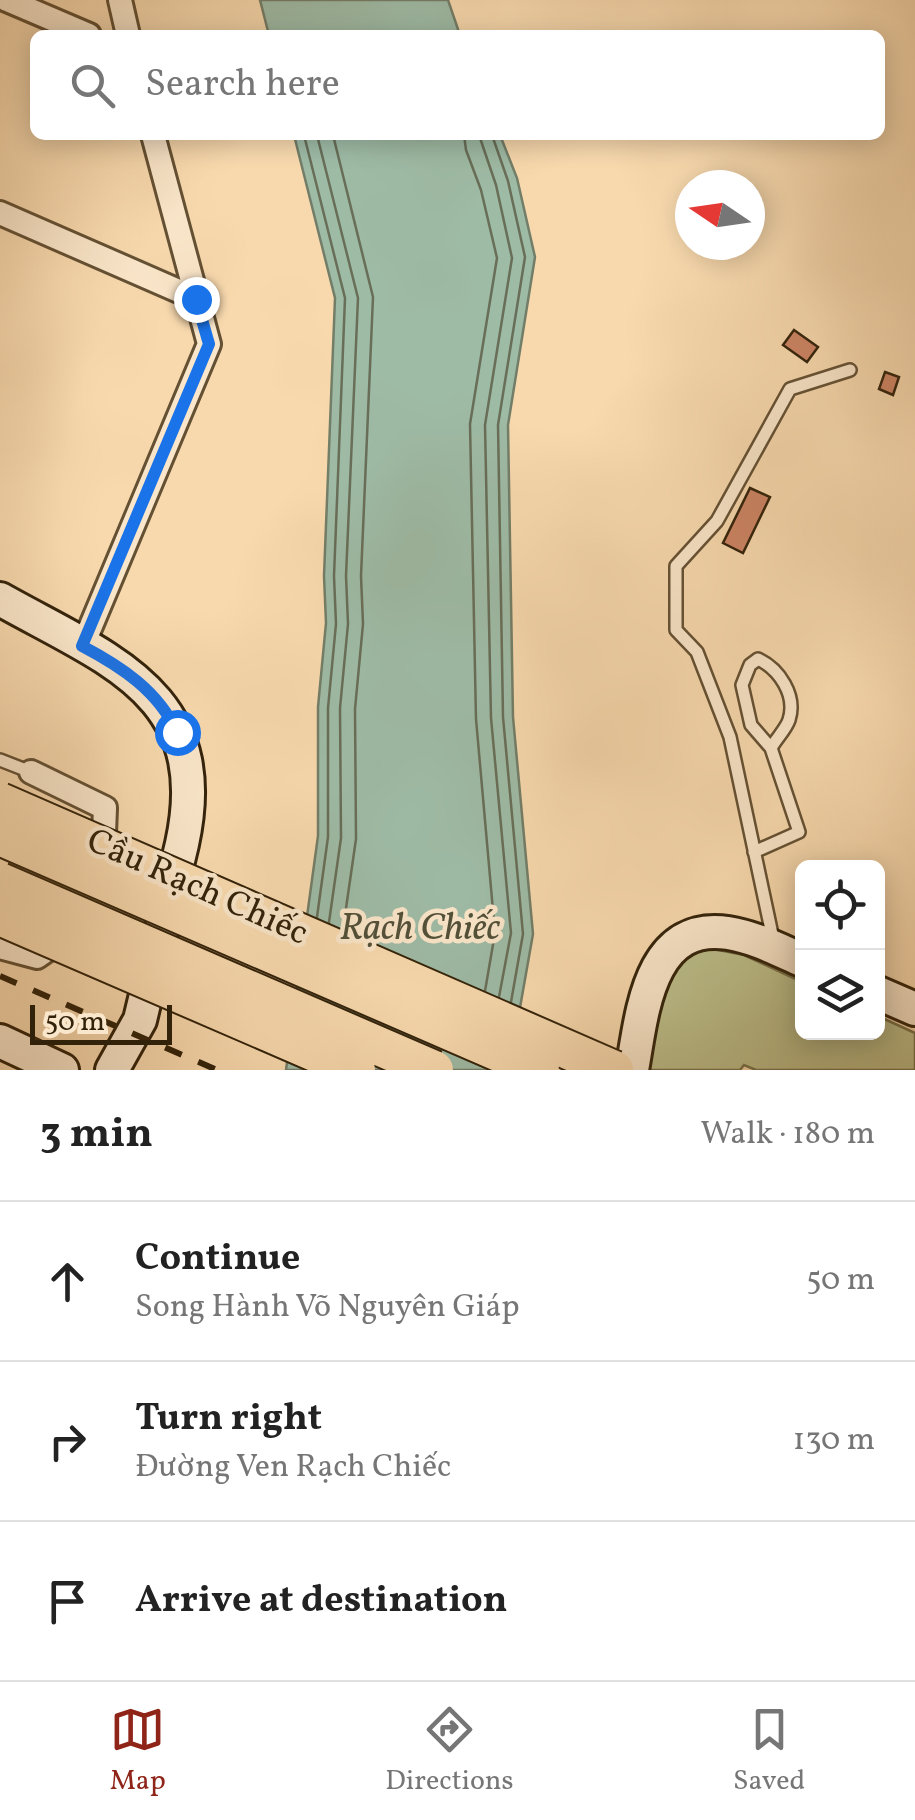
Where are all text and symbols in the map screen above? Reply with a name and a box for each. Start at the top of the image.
search box [30,30,885,140]
icon: search [65,58,120,113]
text: Search here [145,59,340,112]
north arrow [675,170,765,260]
route end [174,277,220,323]
route start [155,710,201,756]
street label: Cầu Rạch Chiếc [79,818,315,958]
map controls [795,860,885,1040]
button: locate [795,860,885,950]
water label: Rạch Chiếc [340,903,501,956]
button: layers [795,950,885,1040]
scale bar [30,1000,172,1044]
text: 50 m [45,1003,105,1042]
text: 3 min [40,1106,153,1165]
text: Walk · 180 m [701,1113,875,1157]
text: Continue [135,1233,300,1286]
icon: ahead [40,1254,95,1309]
text: 50 m [806,1259,875,1303]
text: Song Hành Võ Nguyên Giáp [135,1286,520,1330]
text: Turn right [135,1393,322,1446]
icon: right [40,1414,95,1469]
text: 130 m [793,1419,875,1463]
text: Đường Ven Rạch Chiếc [135,1446,451,1490]
icon: arrive [40,1574,95,1629]
text: Arrive at destination [135,1575,508,1628]
tab: Map [110,1702,166,1801]
tab: Directions [385,1702,514,1801]
tab: Saved [733,1702,805,1801]

